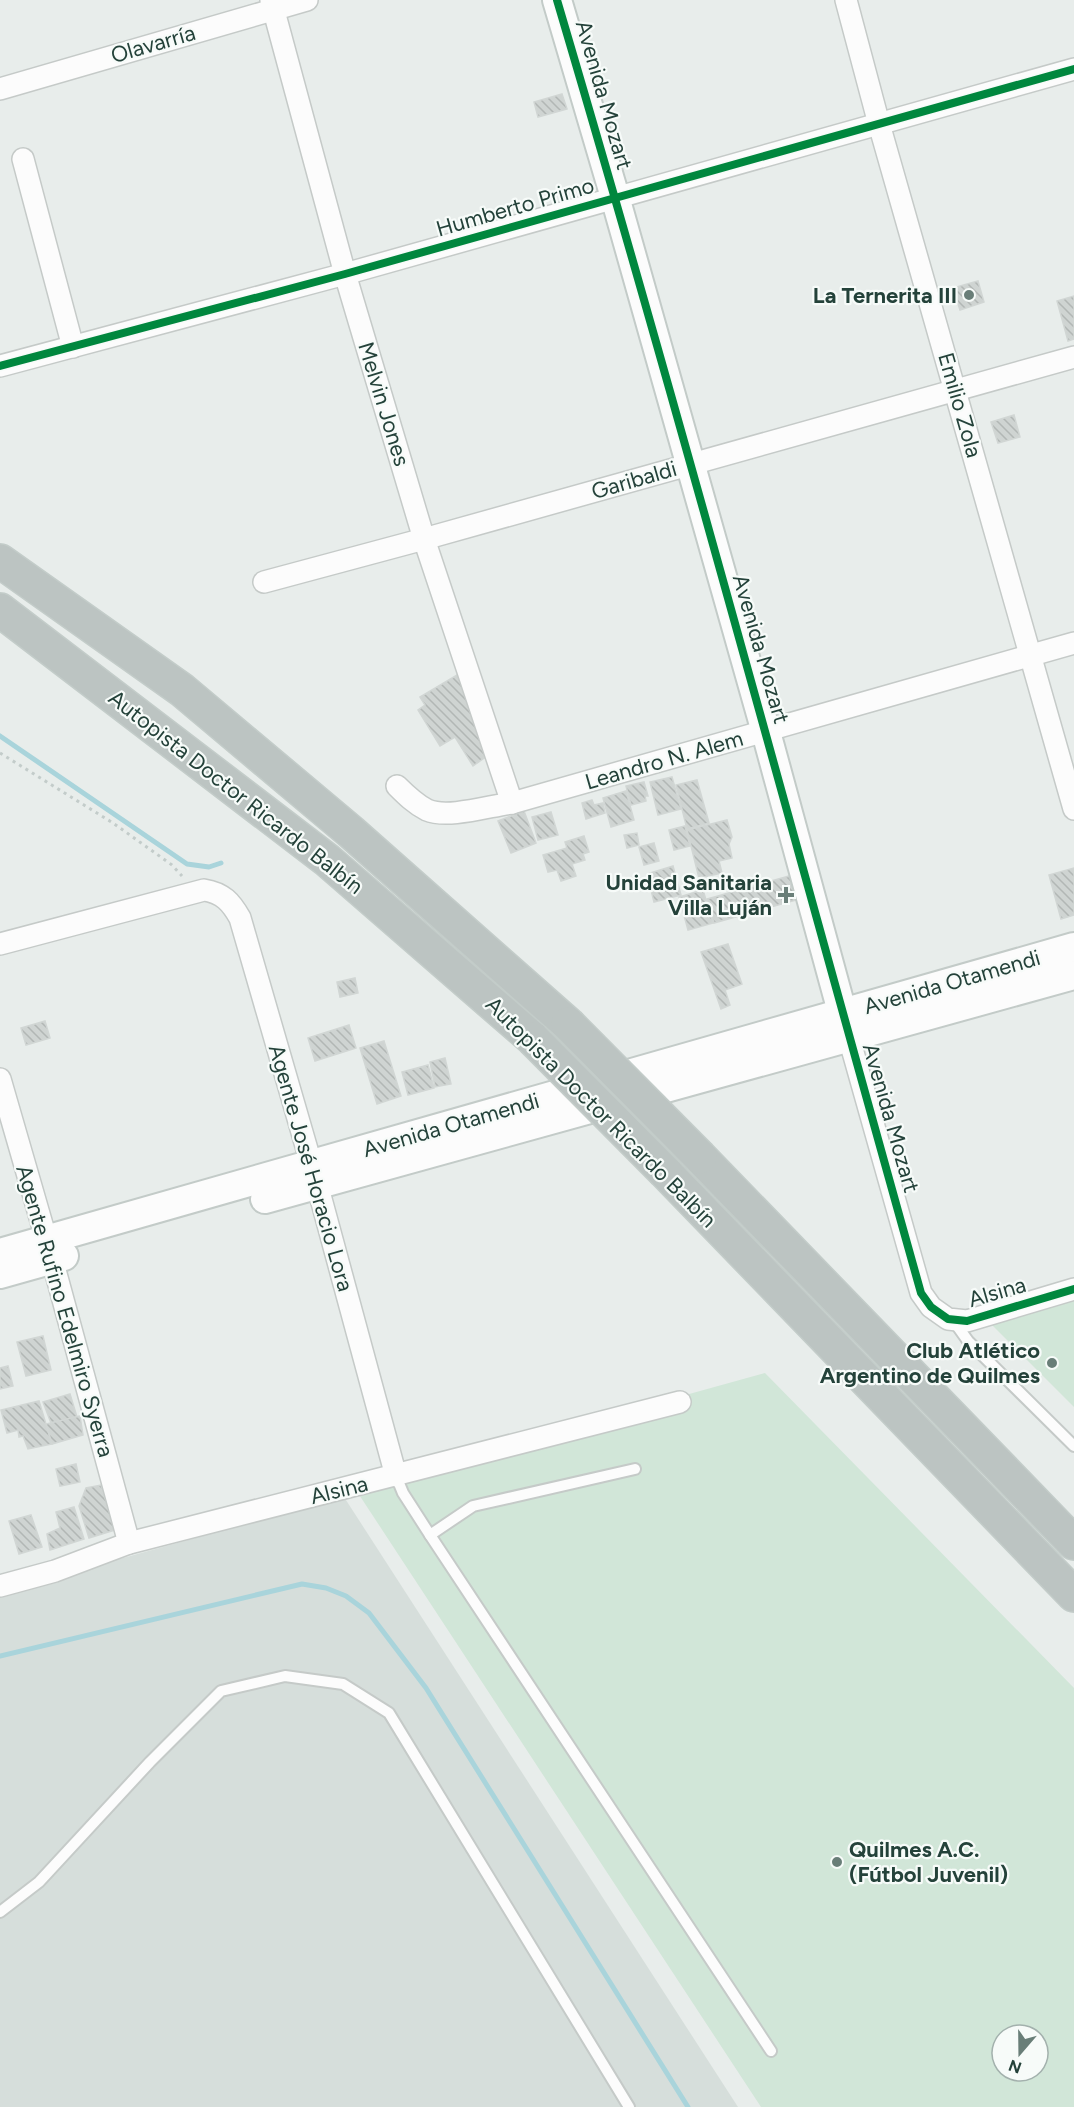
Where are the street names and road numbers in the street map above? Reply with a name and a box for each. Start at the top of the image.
street label: Avenida Mozart [570,17,638,173]
street label: Olavarría [108,19,198,69]
street label: Humberto Primo [433,172,597,242]
street label: Melvin Jones [352,339,416,469]
street label: Emilio Zola [932,349,988,461]
street label: Garibaldi [588,455,680,505]
street label: Avenida Mozart [727,571,795,727]
street label: Autopista Doctor Ricardo Balbín [103,684,369,900]
street label: Leandro N. Alem [582,725,746,795]
street label: Avenida Otamendi [861,944,1043,1020]
street label: Autopista Doctor Ricardo Balbín [480,991,722,1233]
street label: Avenida Mozart [857,1040,925,1196]
street label: Agente José Horacio Lora [263,1041,359,1295]
street label: Avenida Otamendi [360,1087,542,1163]
street label: Agente Rufino Edelmiro Syerra [10,1162,120,1460]
street label: Alsina [965,1271,1029,1313]
street label: Alsina [307,1470,371,1510]

